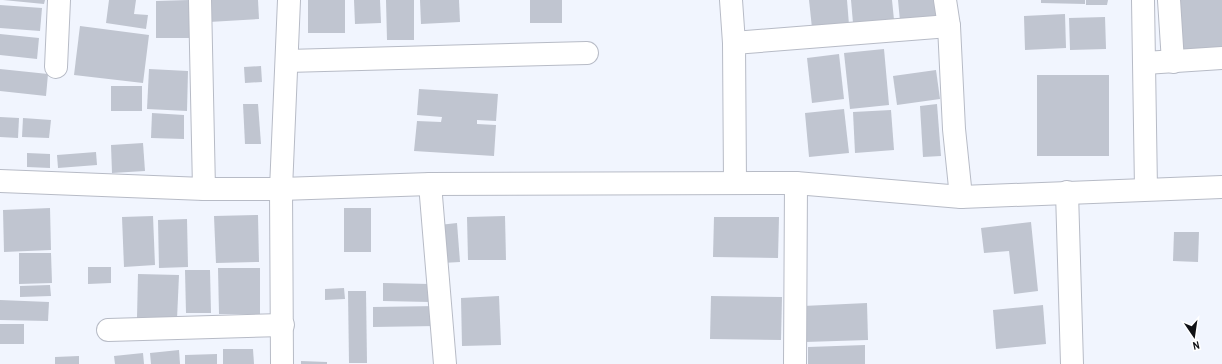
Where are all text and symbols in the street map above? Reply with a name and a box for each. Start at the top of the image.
north arrow [1174,316,1214,356]
text: N [1192,338,1201,353]

